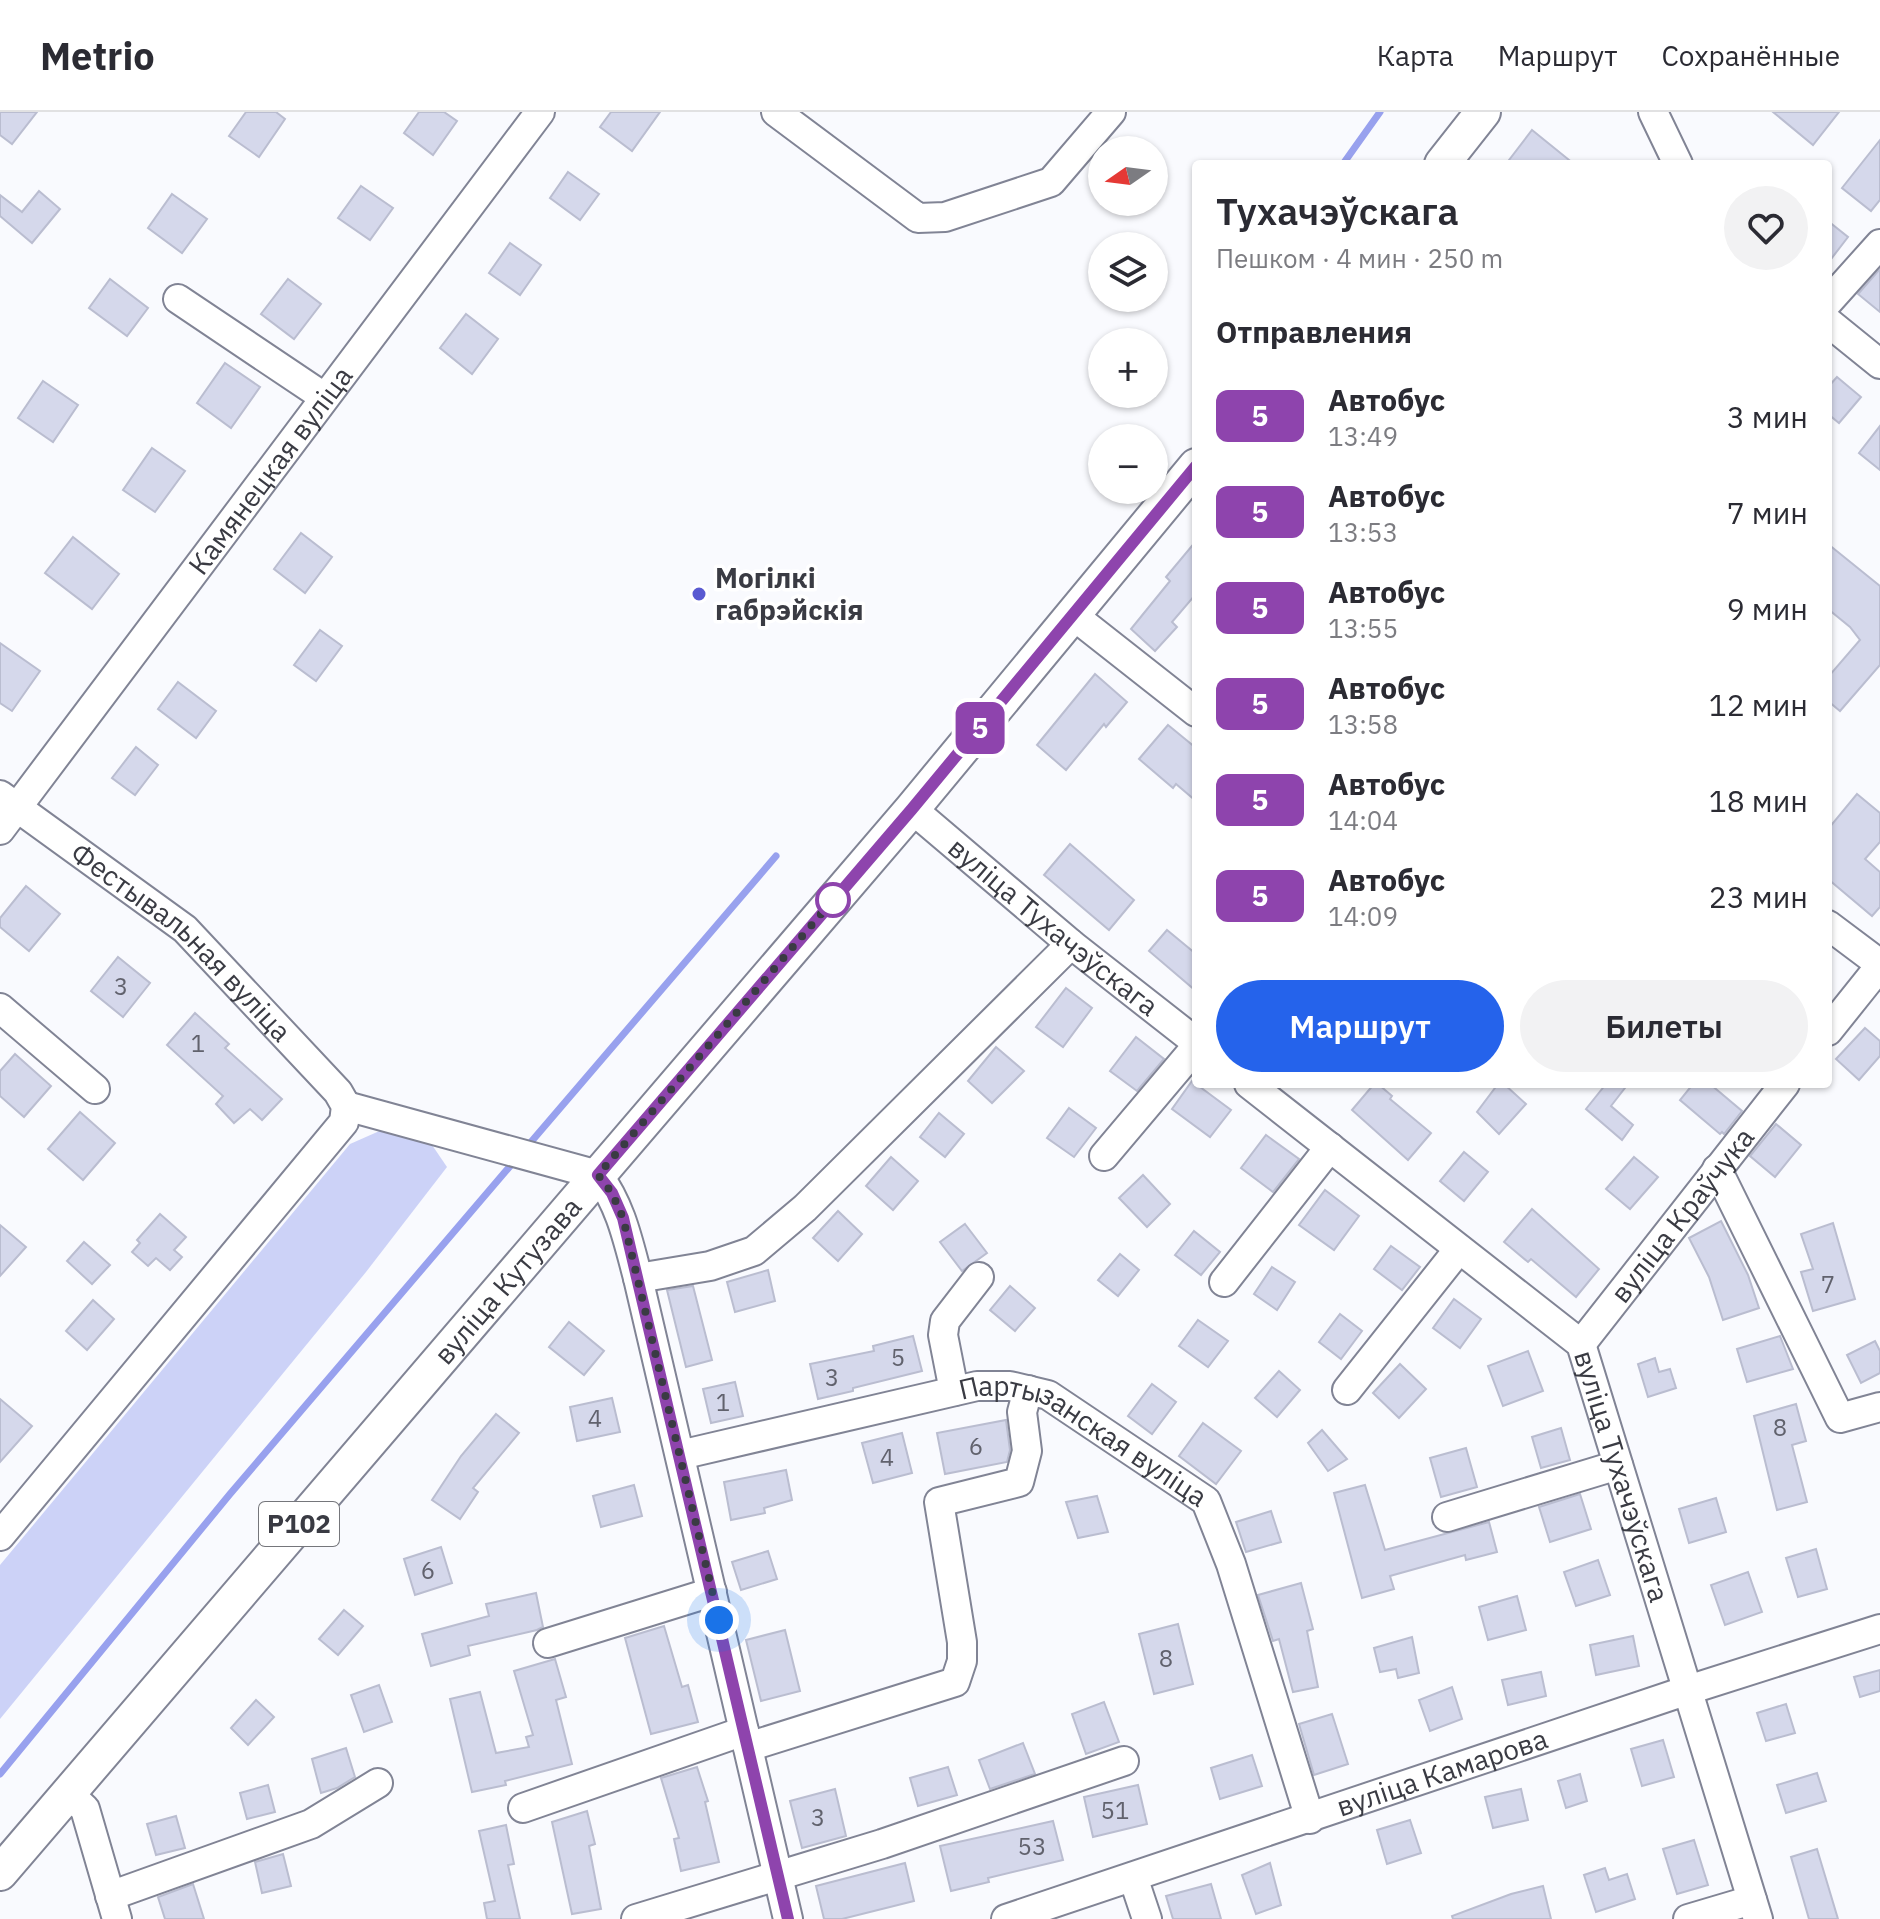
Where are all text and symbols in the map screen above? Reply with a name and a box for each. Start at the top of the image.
text: Metrio [40,31,155,80]
text: Карта [1377,37,1454,74]
text: Маршрут [1498,37,1617,74]
text: Сохранённые [1661,37,1840,74]
north arrow [1088,136,1168,216]
map controls [1088,136,1168,504]
text: Тухачэўскага [1216,186,1459,235]
button: heart [1724,186,1808,270]
button: layers [1088,232,1168,312]
text: Пешком · 4 мин · 250 m [1216,241,1503,275]
text: Отправления [1216,312,1412,351]
button: + [1088,328,1168,408]
street label: Камянецкая вуліца [180,358,361,582]
text: Автобус [1328,380,1445,419]
text: 5 [1252,397,1268,434]
text: 3 мин [1727,397,1808,436]
text: 13:49 [1328,419,1398,453]
button: − [1088,424,1168,504]
text: Автобус [1328,476,1445,515]
text: 5 [1252,493,1268,530]
text: 7 мин [1727,493,1808,532]
text: 13:53 [1328,515,1398,549]
place label: Могілкі габрэйскія [715,559,864,628]
text: Автобус [1328,572,1445,611]
marker: Могілкі габрэйскія [690,585,708,603]
text: 5 [1252,589,1268,626]
text: 9 мин [1727,589,1808,628]
text: 13:55 [1328,611,1398,645]
text: Автобус [1328,668,1445,707]
text: 5 [1252,685,1268,722]
text: 12 мин [1709,685,1808,724]
line badge: 5 [954,702,1006,754]
text: 13:58 [1328,707,1398,741]
text: 5 [972,709,988,746]
text: Автобус [1328,764,1445,803]
text: 5 [1252,781,1268,818]
text: 18 мин [1709,781,1808,820]
text: 14:04 [1328,803,1398,837]
street label: вуліца Тухачэўскага [941,829,1166,1024]
street label: Фестывальная вуліца [64,833,300,1049]
text: Автобус [1328,860,1445,899]
text: 5 [1252,877,1268,914]
text: 23 мин [1709,877,1808,916]
unlabelled marker [816,883,850,917]
text: 14:09 [1328,899,1398,933]
house number: 3 [114,970,128,1002]
button: Маршрут [1216,980,1504,1072]
button: Билеты [1520,980,1808,1072]
house number: 1 [191,1027,205,1059]
street label: вуліца Краўчука [1602,1119,1762,1310]
street label: вуліца Кутузава [425,1189,589,1372]
house number: 7 [1821,1268,1835,1300]
house number: 5 [891,1341,905,1373]
street label: вуліца Тухачэўскага [1566,1346,1678,1607]
house number: 3 [825,1361,839,1393]
street label: Партызанская вуліца [955,1367,1215,1515]
house number: 1 [716,1386,730,1418]
house number: 4 [588,1402,602,1434]
house number: 8 [1773,1411,1787,1443]
house number: 6 [969,1430,983,1462]
house number: 4 [880,1441,894,1473]
road number: Р102 [259,1502,339,1546]
house number: 6 [421,1554,435,1586]
your location [699,1600,739,1640]
house number: 8 [1159,1642,1173,1674]
street label: вуліца Камарова [1332,1719,1552,1825]
house number: 51 [1101,1794,1129,1826]
house number: 3 [811,1801,825,1833]
house number: 53 [1018,1830,1046,1862]

